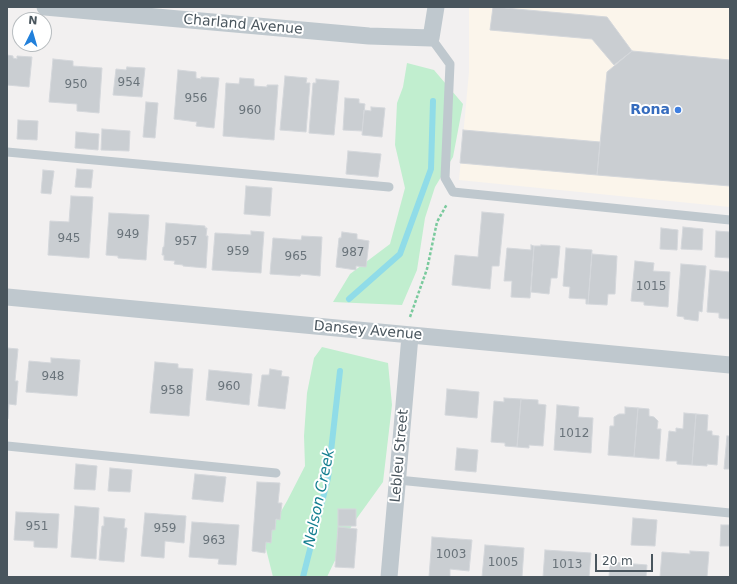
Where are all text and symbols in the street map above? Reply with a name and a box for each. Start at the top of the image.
street label: Charland Avenue [183,11,303,39]
north arrow [12,12,52,52]
text: N [28,14,38,27]
house number: 954 [118,76,140,90]
house number: 950 [65,78,87,92]
house number: 956 [185,92,207,106]
place label: Rona [630,102,670,118]
house number: 960 [239,104,261,118]
marker: Rona [673,105,683,115]
house number: 949 [117,228,139,242]
house number: 945 [58,232,80,246]
house number: 957 [175,235,197,249]
house number: 959 [227,245,249,259]
house number: 987 [342,246,364,260]
house number: 965 [285,250,307,264]
house number: 1015 [636,280,666,294]
street label: Dansey Avenue [313,318,423,344]
house number: 948 [42,370,64,384]
house number: 960 [218,380,240,394]
house number: 958 [161,384,183,398]
street label: Lebleu Street [388,409,412,503]
house number: 1012 [559,427,589,441]
water label: Nelson Creek [301,447,339,549]
house number: 951 [26,520,48,534]
house number: 959 [154,522,176,536]
house number: 963 [203,534,225,548]
scale bar [597,546,655,572]
house number: 1003 [436,548,466,562]
text: 20 m [602,554,633,568]
house number: 1005 [488,556,518,570]
house number: 1013 [552,558,582,572]

